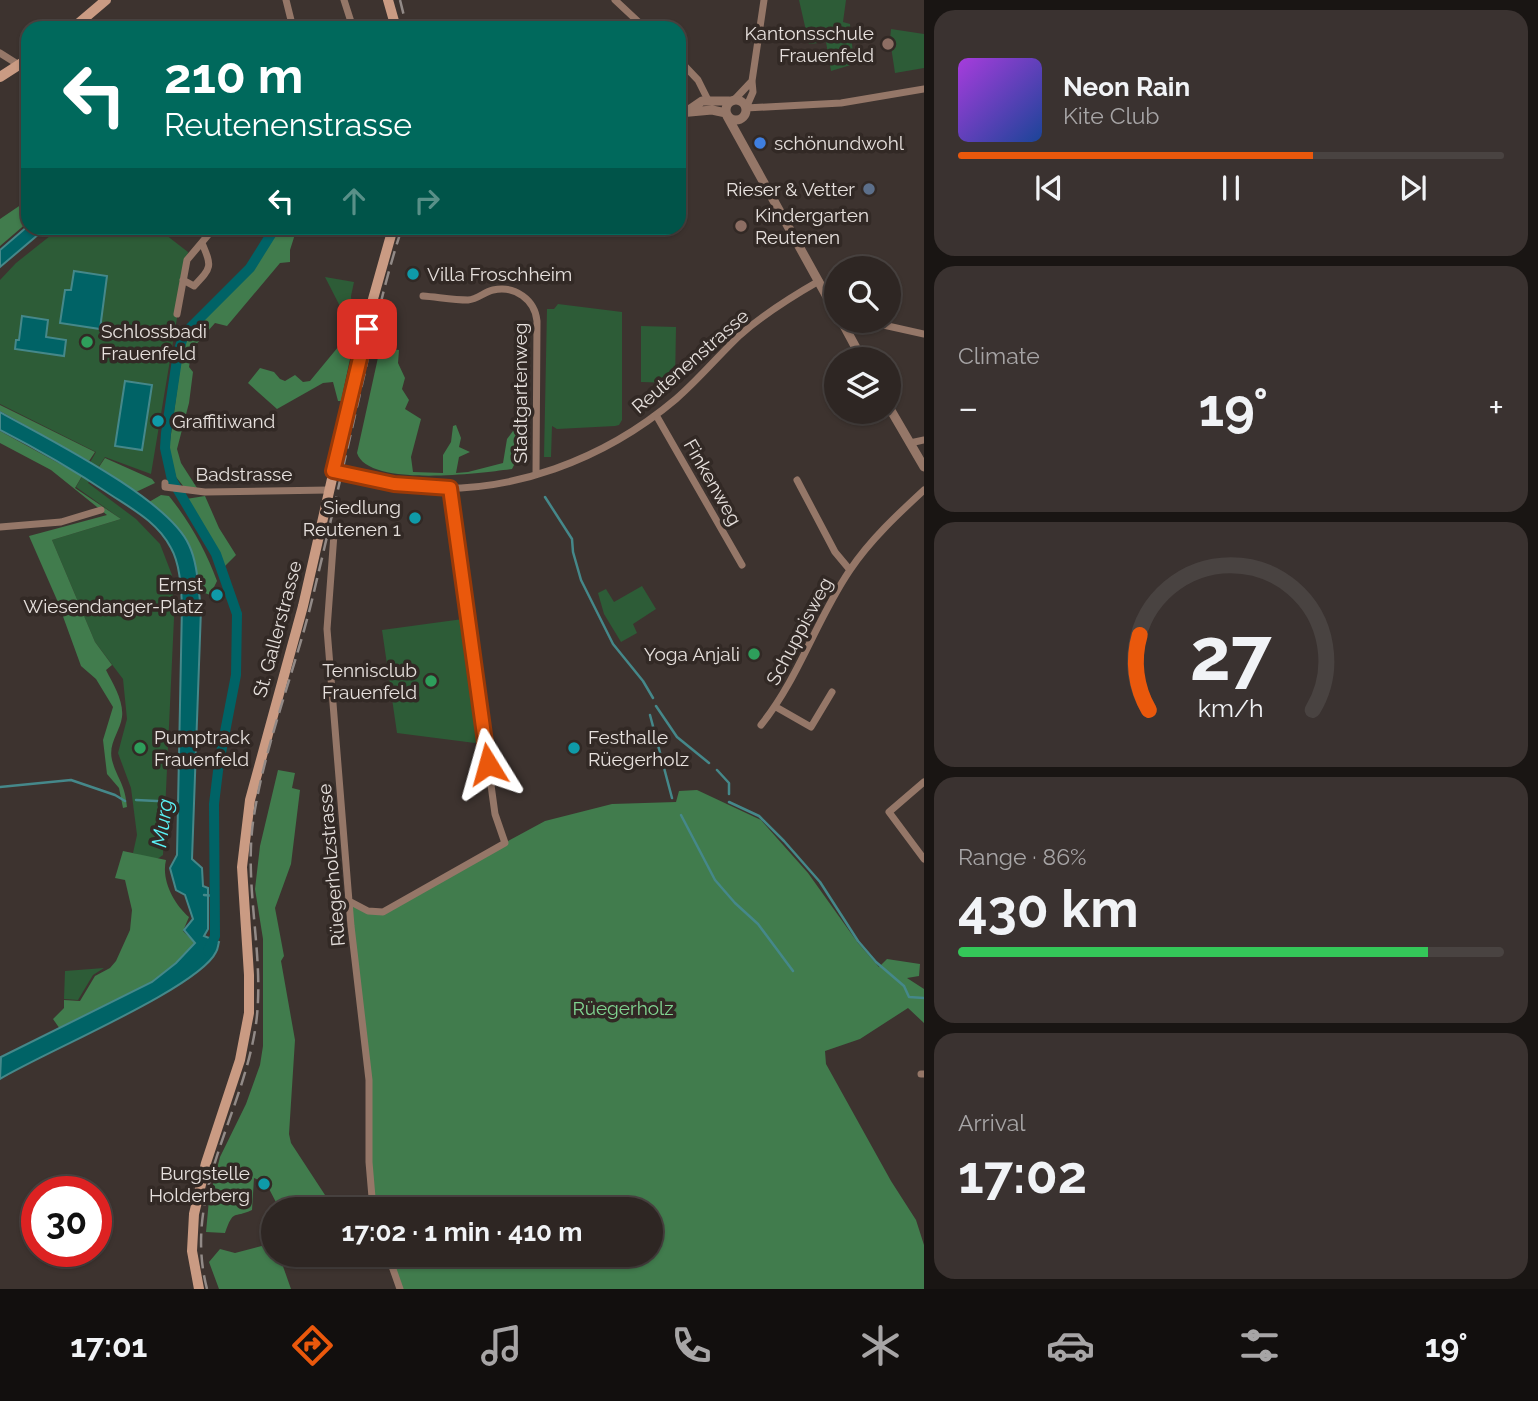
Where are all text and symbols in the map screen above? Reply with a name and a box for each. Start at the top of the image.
place label: Kantonsschule Frauenfeld [744,22,874,66]
marker: Kantonsschule Frauenfeld [880,36,896,52]
text: 210 m [164,47,303,104]
icon: left [49,49,140,140]
text: Neon Rain [1063,72,1190,102]
text: Kite Club [1063,102,1160,129]
text: Reutenenstrasse [164,106,412,143]
place label: schönundwohl [774,132,905,154]
marker: schönundwohl [752,135,768,151]
icon: previous [1030,169,1068,207]
icon: pause [1212,169,1250,207]
icon: next [1394,169,1432,207]
place label: Rieser & Vetter [726,178,855,200]
marker: Rieser & Vetter [861,181,877,197]
icon: left [262,182,300,220]
icon: ahead [335,182,373,220]
icon: right [408,182,446,220]
place label: Kindergarten Reutenen [755,204,869,248]
marker: Kindergarten Reutenen [733,218,749,234]
map controls [824,256,901,424]
button: search [824,256,901,333]
place label: Villa Froschheim [427,263,572,285]
marker: Villa Froschheim [405,266,421,282]
pin [337,299,397,359]
street label: Reutenenstrasse [627,304,753,418]
icon: arrive [348,310,386,348]
place label: Schlossbadi Frauenfeld [101,320,207,364]
street label: Stadtgartenweg [509,322,531,464]
marker: Schlossbadi Frauenfeld [79,334,95,350]
text: Climate [958,342,1040,369]
button: layers [824,347,901,424]
text: 19° [1199,377,1268,438]
text: − [958,385,978,430]
text: + [1488,385,1504,430]
place label: Graffitiwand [172,410,275,432]
marker: Graffitiwand [150,413,166,429]
street label: Finkenweg [679,435,747,529]
street label: Badstrasse [196,463,292,485]
place label: Siedlung Reutenen 1 [303,496,401,540]
marker: Siedlung Reutenen 1 [407,510,423,526]
street label: St. Gallerstrasse [248,558,306,700]
place label: Ernst Wiesendanger-Platz [23,573,204,617]
street label: Schuppisweg [761,573,837,689]
marker: Ernst Wiesendanger-Platz [209,587,225,603]
text: 27 [1190,613,1272,698]
place label: Yoga Anjali [644,643,740,665]
marker: Yoga Anjali [746,646,762,662]
place label: Tennisclub Frauenfeld [322,659,417,703]
marker: Tennisclub Frauenfeld [423,673,439,689]
text: km/h [1198,693,1264,723]
place label: Pumptrack Frauenfeld [154,726,250,770]
place label: Festhalle Rüegerholz [588,726,689,770]
position arrow [451,727,525,801]
marker: Pumptrack Frauenfeld [132,740,148,756]
marker: Festhalle Rüegerholz [566,740,582,756]
street label: Rüegerholzstrasse [313,783,349,947]
water label: Murg [146,797,178,849]
text: Range · 86% [958,843,1087,870]
text: 430 km [958,878,1139,939]
park label: Rüegerholz [572,997,674,1019]
text: Arrival [958,1109,1025,1136]
text: 17:02 [958,1144,1087,1205]
place label: Burgstelle Holderberg [149,1162,250,1206]
speed limit sign: 30 [21,1176,112,1267]
marker: Burgstelle Holderberg [256,1176,272,1192]
text: 17:02 · 1 min · 410 m [342,1217,582,1247]
icon: directions [288,1321,337,1370]
icon: music [477,1321,526,1370]
icon: phone [667,1321,716,1370]
icon: climate [856,1321,905,1370]
icon: car [1046,1321,1095,1370]
icon: filters [1235,1321,1284,1370]
text: 17:01 [70,1327,147,1364]
text: 19° [1425,1327,1468,1364]

